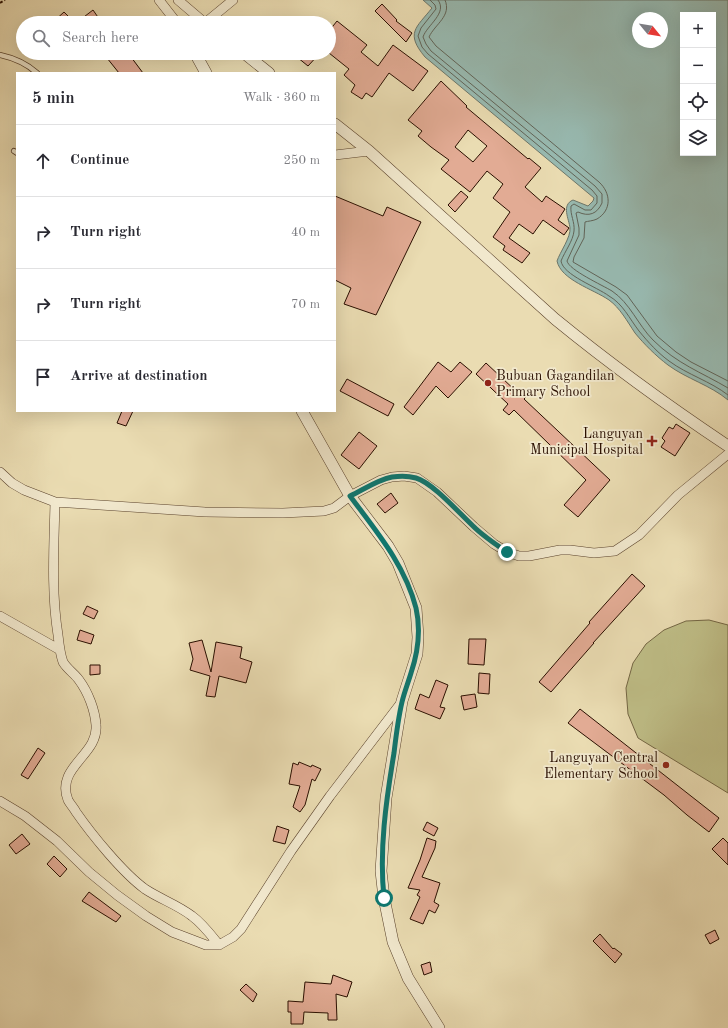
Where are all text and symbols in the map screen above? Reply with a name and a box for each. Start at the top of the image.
north arrow [632,12,668,48]
map controls [680,12,716,156]
button: + [680,12,716,48]
search box [16,16,336,60]
icon: search [30,27,52,49]
text: Search here [62,31,139,46]
button: − [680,48,716,84]
button: locate [680,84,716,120]
text: 5 min [32,90,75,107]
text: Walk · 360 m [243,91,320,104]
button: layers [680,120,716,156]
icon: ahead [32,150,54,172]
text: Continue [70,153,129,168]
text: 250 m [283,154,320,167]
icon: right [32,222,54,244]
text: Turn right [70,225,141,240]
text: 40 m [291,226,320,239]
icon: right [32,294,54,316]
text: Turn right [70,297,141,312]
text: 70 m [291,298,320,311]
icon: arrive [32,366,54,388]
text: Arrive at destination [70,369,208,384]
place label: Bubuan Gagandilan Primary School [496,369,615,399]
marker: Bubuan Gagandilan Primary School [483,378,493,388]
place label: Languyan Municipal Hospital [530,427,643,457]
marker: Languyan Municipal Hospital [646,435,658,447]
route end [498,543,516,561]
place label: Languyan Central Elementary School [544,751,658,781]
marker: Languyan Central Elementary School [661,760,671,770]
route start [375,889,393,907]

